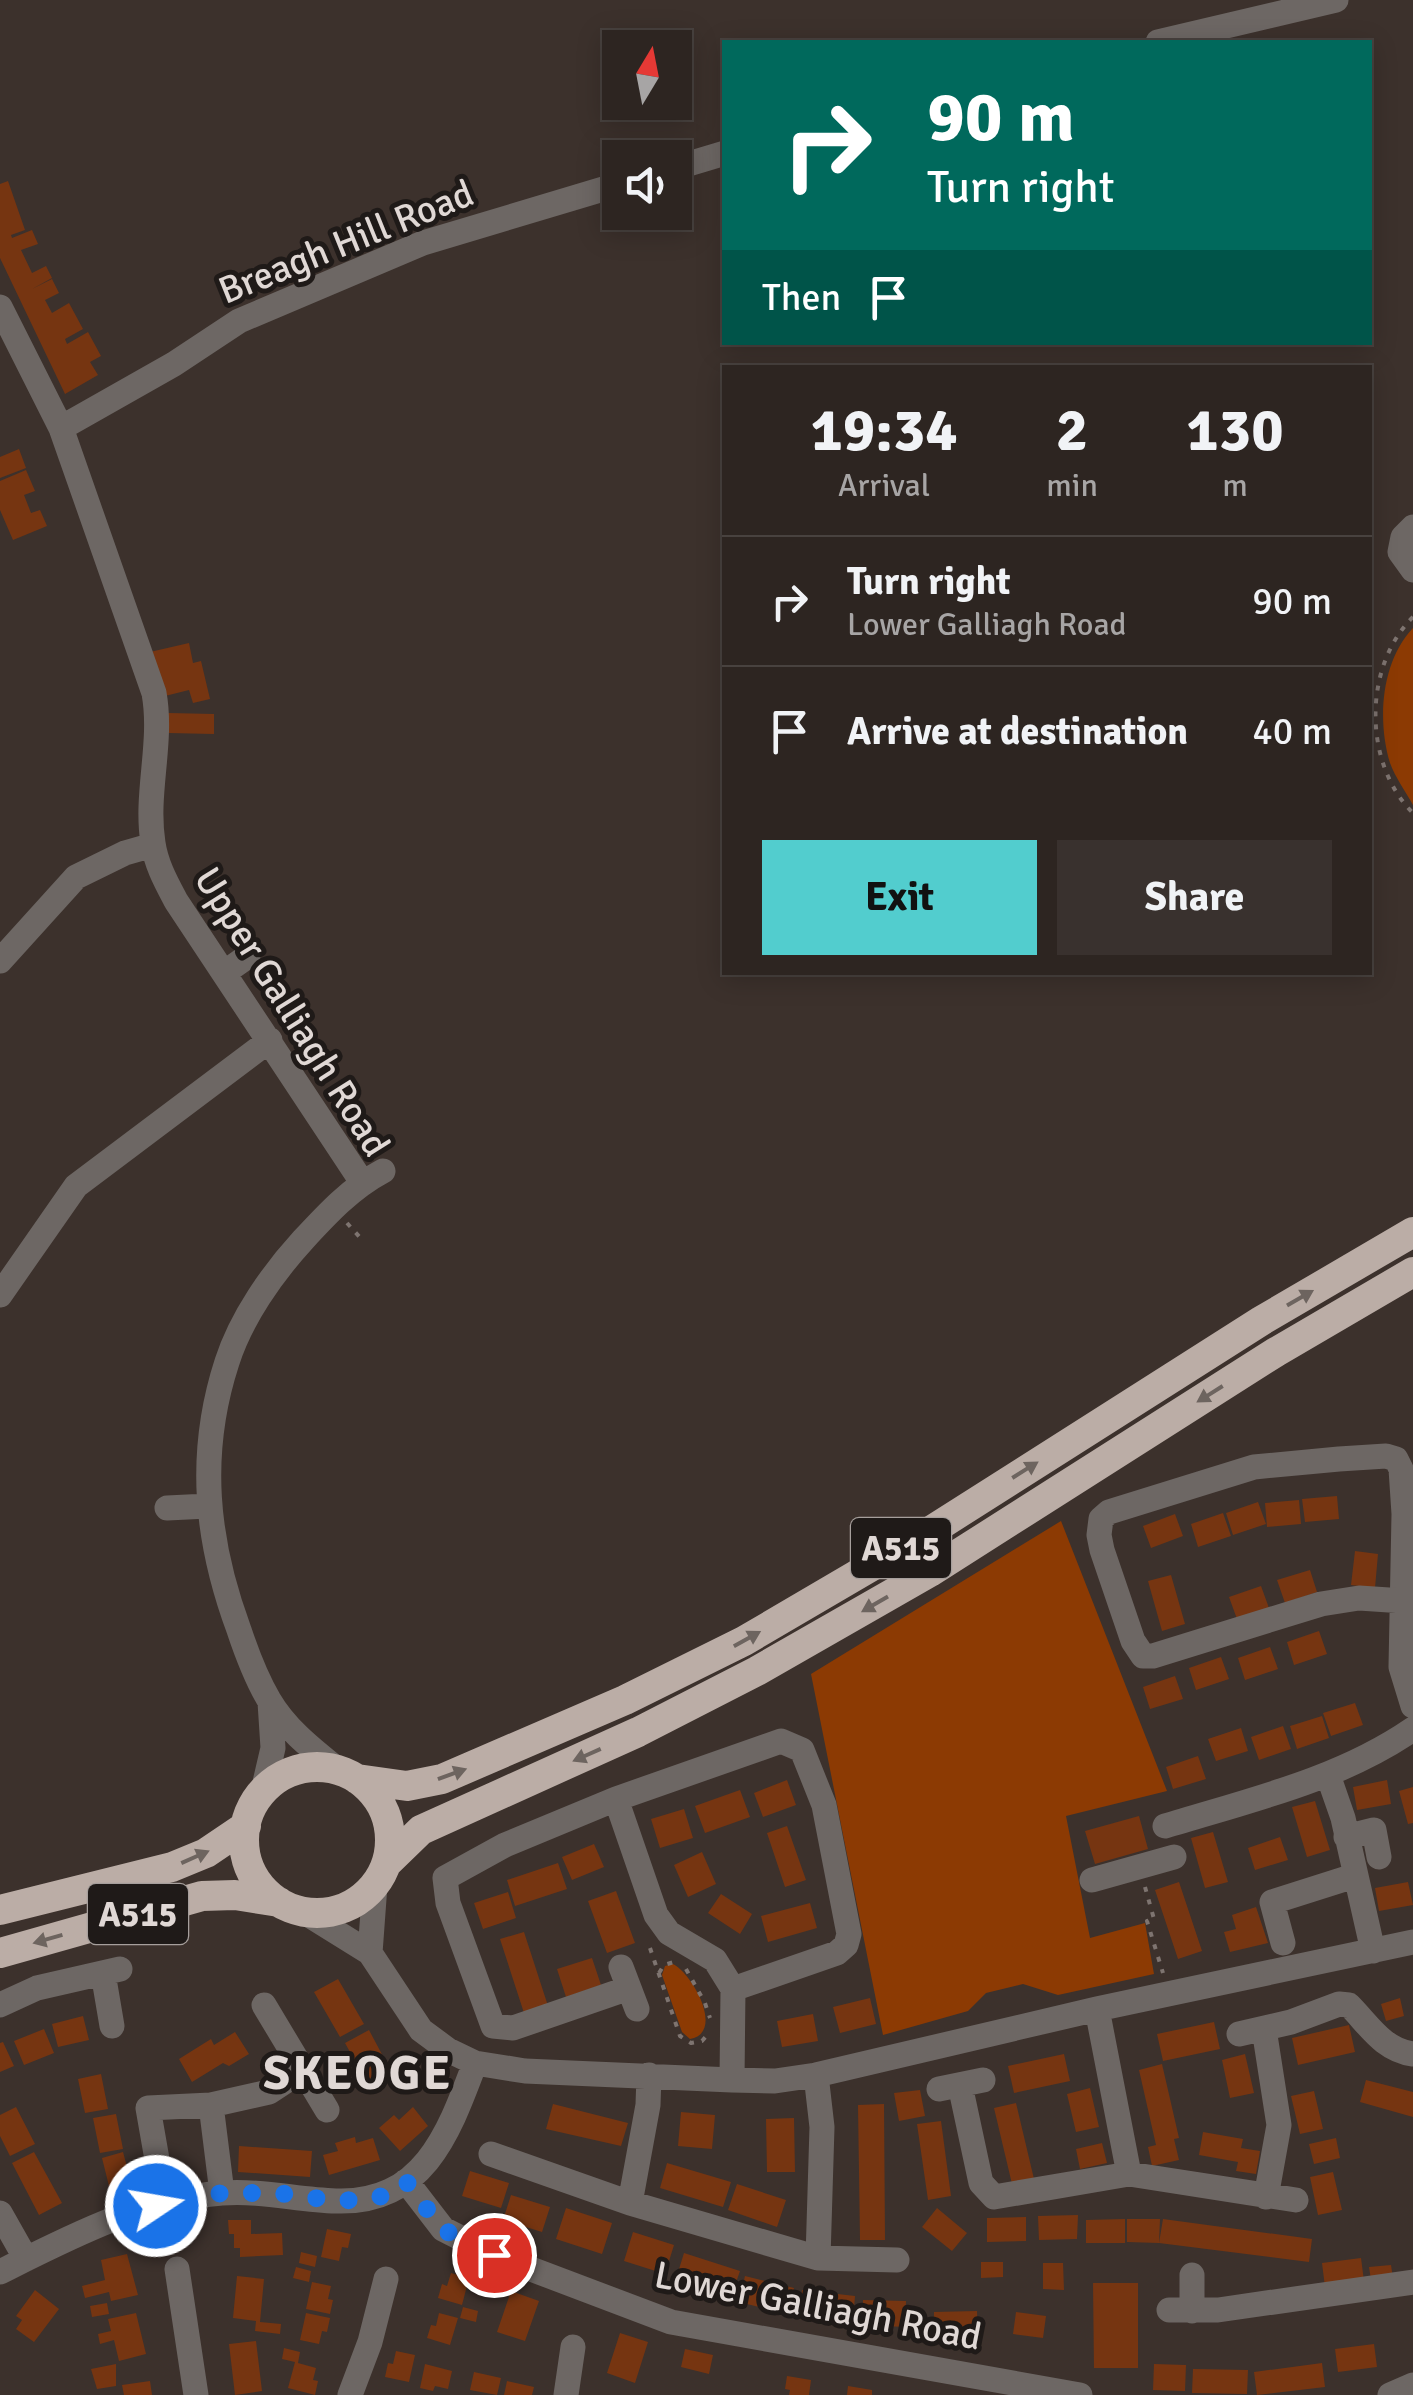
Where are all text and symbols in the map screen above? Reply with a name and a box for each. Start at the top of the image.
north arrow [602,30,692,120]
map controls [602,30,692,230]
text: 90 m [927,74,1075,160]
icon: right [762,80,892,210]
button: sound [602,140,692,230]
text: Turn right [927,160,1115,215]
street label: Breagh Hill Road [212,170,480,314]
icon: arrive [861,270,916,325]
text: Then [762,274,841,321]
text: 19:34 [810,394,958,468]
text: 2 [1056,394,1088,468]
text: 130 [1186,394,1284,468]
text: Arrival [838,466,930,505]
text: min [1046,466,1098,505]
text: m [1222,466,1248,505]
text: Turn right [847,558,1011,605]
icon: right [762,574,817,629]
text: 90 m [1252,578,1332,625]
text: Lower Galliagh Road [847,605,1126,644]
icon: arrive [762,704,817,759]
text: Arrive at destination [847,708,1188,755]
text: 40 m [1252,708,1332,755]
button: Exit [762,840,1037,955]
button: Share [1057,840,1332,955]
street label: Upper Galliagh Road [184,859,400,1165]
one-way arrow [1286,1290,1315,1307]
one-way arrow [1196,1385,1223,1403]
one-way arrow [1011,1462,1039,1480]
road number: A515 [851,1518,951,1578]
one-way arrow [860,1595,889,1612]
one-way arrow [733,1630,761,1648]
one-way arrow [572,1746,601,1763]
one-way arrow [438,1766,468,1782]
one-way arrow [180,1849,210,1865]
road number: A515 [88,1884,188,1944]
one-way arrow [32,1932,63,1948]
district label: SKEOGE [263,2044,453,2103]
position arrow [104,2154,208,2258]
pin [452,2213,537,2298]
icon: arrive [467,2228,522,2283]
street label: Lower Galliagh Road [651,2251,985,2361]

